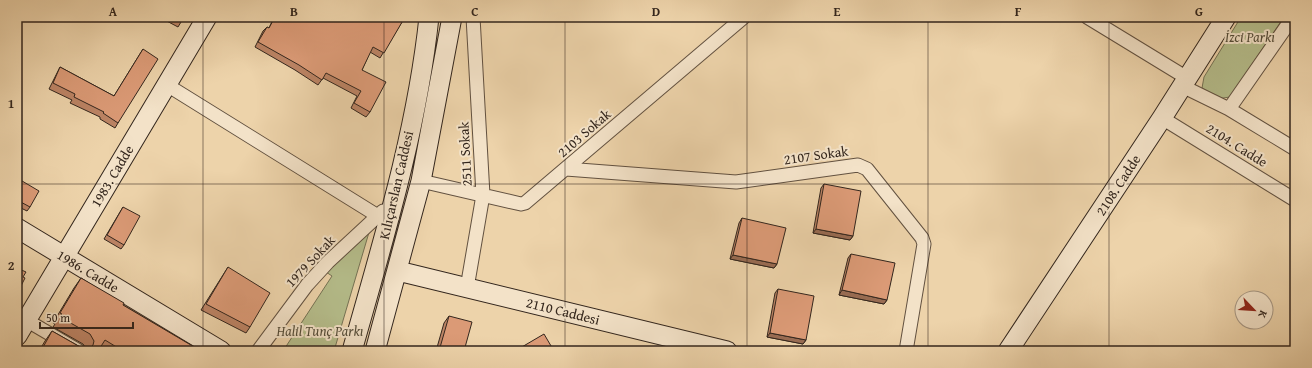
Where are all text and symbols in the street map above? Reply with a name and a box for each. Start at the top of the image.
text: A [109,2,118,21]
text: B [290,2,298,21]
text: C [471,2,479,21]
text: D [652,2,660,21]
text: E [834,2,841,21]
text: F [1015,2,1022,21]
text: G [1195,2,1203,21]
park label: İzci Parkı [1225,27,1275,47]
text: 1 [8,94,14,113]
street label: 2103 Sokak [553,104,616,162]
street label: 2104. Cadde [1202,118,1272,172]
street label: 2511 Sokak [453,120,477,187]
street label: Kılıçarslan Caddesi [374,129,418,241]
street label: 2107 Sokak [782,140,850,169]
street label: 1983. Cadde [86,141,139,211]
street label: 2108. Cadde [1091,150,1145,219]
street label: 1979 Sokak [281,230,340,292]
street label: 1986. Cadde [53,245,123,298]
text: 2 [8,256,15,275]
north arrow [1234,290,1274,330]
street label: 2110 Caddesi [524,292,602,330]
scale bar [40,304,133,330]
text: K [1254,308,1272,321]
text: 50 m [46,309,70,326]
park label: Halil Tunç Parkı [276,321,364,341]

